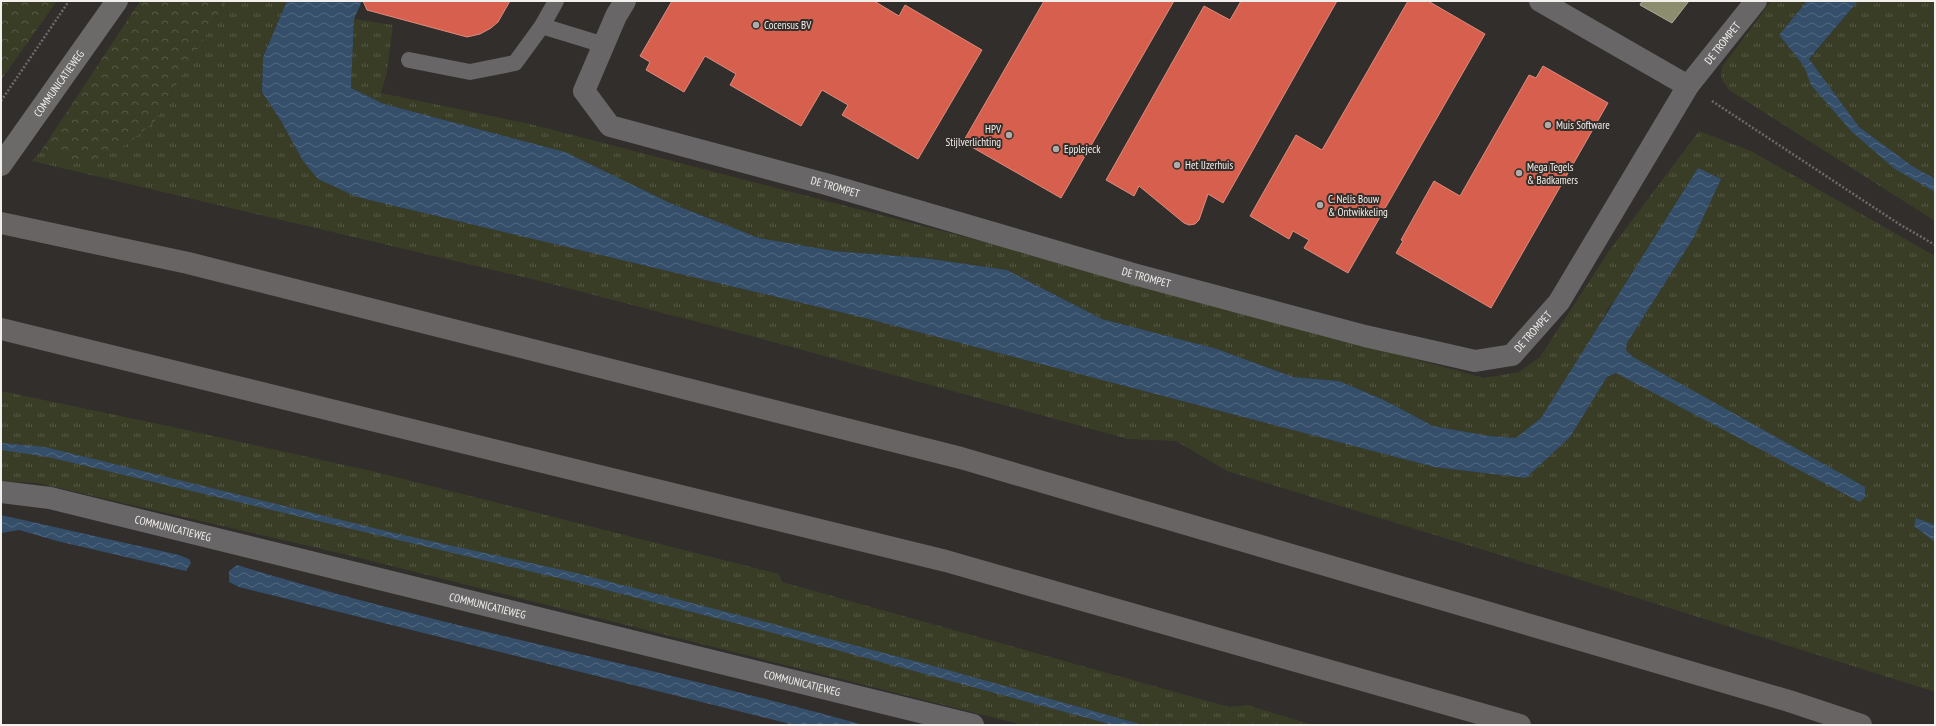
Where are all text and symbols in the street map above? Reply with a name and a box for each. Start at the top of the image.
place label: Cocensus BV [764,18,812,32]
street label: DE TROMPET [1701,19,1744,67]
marker: Cocensus BV [751,20,761,30]
street label: COMMUNICATIEWEG [30,47,87,119]
place label: Muis Software [1556,118,1610,132]
marker: Muis Software [1543,120,1553,130]
place label: HPV Stijlverlichting [945,122,1002,149]
marker: HPV Stijlverlichting [1004,130,1014,140]
place label: Epplejeck [1064,142,1101,156]
marker: Epplejeck [1051,144,1061,154]
place label: Het IJzerhuis [1185,158,1233,172]
marker: Het IJzerhuis [1172,160,1182,170]
place label: Mega Tegels & Badkamers [1527,160,1578,187]
marker: Mega Tegels & Badkamers [1514,168,1524,178]
street label: DE TROMPET [809,173,861,201]
place label: C. Nelis Bouw & Ontwikkeling [1328,192,1388,219]
marker: C. Nelis Bouw & Ontwikkeling [1315,200,1325,210]
street label: DE TROMPET [1120,264,1172,291]
street label: DE TROMPET [1511,308,1555,355]
street label: COMMUNICATIEWEG [133,512,213,544]
street label: COMMUNICATIEWEG [448,589,527,622]
street label: COMMUNICATIEWEG [763,667,842,699]

